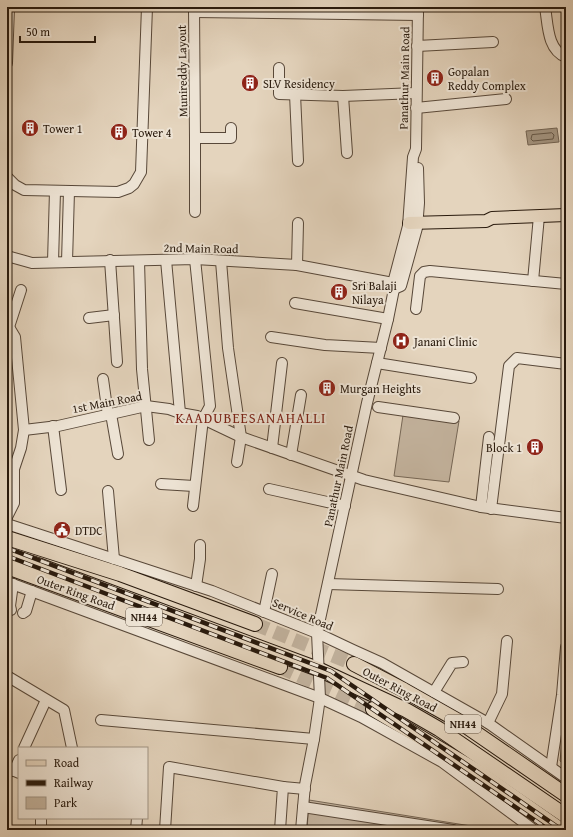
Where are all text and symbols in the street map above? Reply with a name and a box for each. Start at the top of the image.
scale bar [20,18,95,44]
text: 50 m [26,23,50,40]
street label: Munireddy Layout [173,24,191,117]
street label: Panathur Main Road [395,26,413,130]
place label: Gopalan Reddy Complex [448,63,527,94]
building icon: Gopalan Reddy Complex [425,68,445,88]
building icon: SLV Residency [240,73,260,93]
place label: SLV Residency [263,75,335,92]
building icon: Tower 1 [20,118,40,138]
place label: Tower 1 [43,120,83,137]
building icon: Tower 4 [109,122,129,142]
place label: Tower 4 [132,124,172,141]
street label: 2nd Main Road [163,239,239,257]
place label: Sri Balaji Nilaya [352,277,398,308]
building icon: Sri Balaji Nilaya [329,282,349,302]
hospital icon: Janani Clinic [391,331,411,351]
place label: Janani Clinic [412,333,478,350]
building icon: Murgan Heights [317,378,337,398]
place label: Murgan Heights [340,380,421,397]
street label: 1st Main Road [71,387,144,417]
district label: KAADUBEESANAHALLI [176,408,326,428]
street label: Panathur Main Road [319,423,357,528]
building icon: Block 1 [525,437,545,457]
place label: Block 1 [486,439,522,456]
public building icon: DTDC [52,520,72,540]
place label: DTDC [75,522,103,539]
street label: Outer Ring Road [35,570,118,614]
street label: Service Road [270,594,337,635]
road number: NH44 [126,608,162,626]
street label: Outer Ring Road [360,662,441,716]
road number: NH44 [445,715,481,733]
legend [18,747,148,819]
text: Road [54,754,80,771]
text: Railway [54,774,93,791]
text: Park [54,794,78,811]

